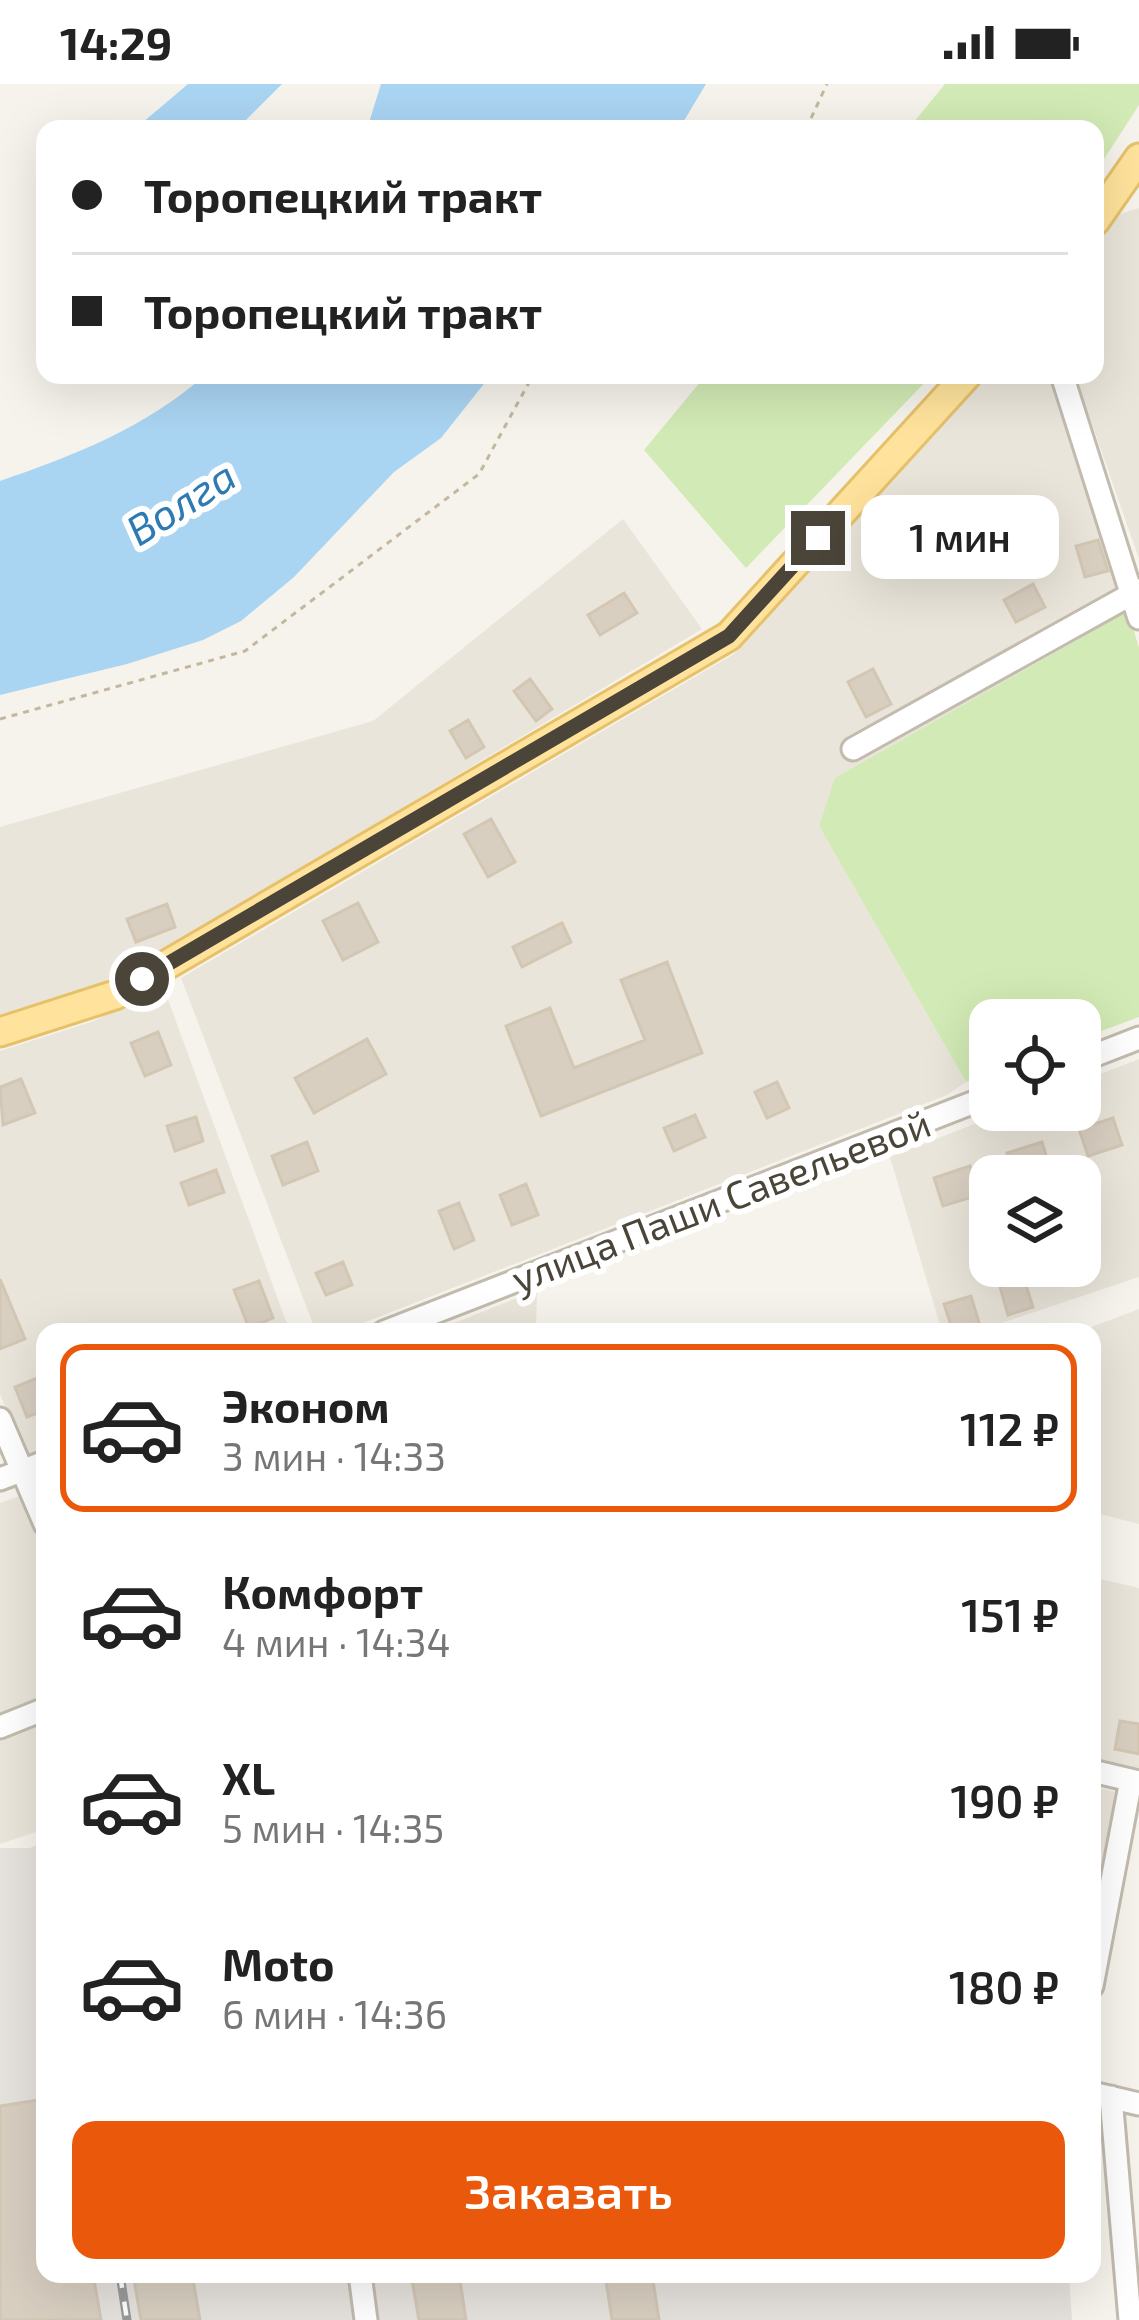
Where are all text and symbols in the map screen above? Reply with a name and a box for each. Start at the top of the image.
text: 14:29 [60,15,172,69]
text: Торопецкий тракт [144,168,542,222]
text: Торопецкий тракт [144,284,542,338]
water label: Волга [116,449,244,554]
callout: 1 мин [860,496,1058,580]
route end [791,511,845,565]
text: 1 мин [909,513,1011,560]
route start [115,952,169,1006]
map controls [969,999,1101,1287]
button: locate [969,999,1101,1131]
street label: улица Паши Савельевой [505,1098,937,1302]
button: layers [969,1155,1101,1287]
icon: car [78,1374,186,1482]
text: Эконом [222,1378,390,1432]
text: 112 ₽ [960,1401,1059,1455]
text: 3 мин · 14:33 [222,1432,446,1479]
icon: car [78,1560,186,1668]
text: Комфорт [222,1564,423,1618]
text: 151 ₽ [961,1587,1059,1641]
text: 4 мин · 14:34 [222,1618,450,1665]
icon: car [78,1746,186,1854]
text: XL [222,1750,275,1804]
text: 190 ₽ [950,1773,1059,1827]
text: 5 мин · 14:35 [222,1804,444,1851]
icon: car [78,1932,186,2040]
text: Moto [222,1936,335,1990]
text: 180 ₽ [949,1959,1059,2013]
text: 6 мин · 14:36 [222,1990,447,2037]
button: Заказать [72,2121,1065,2259]

